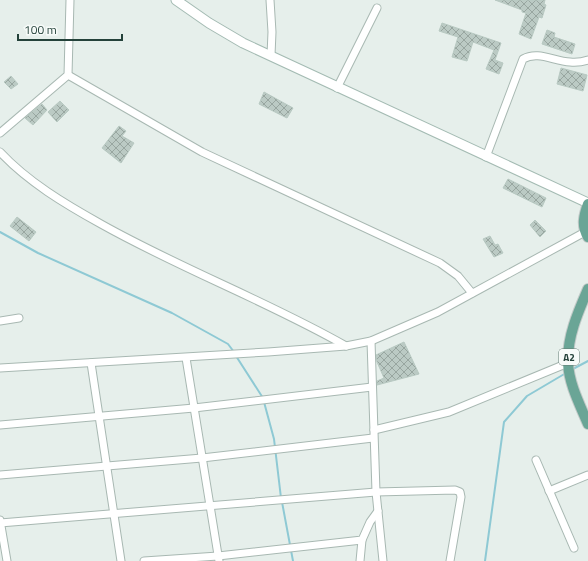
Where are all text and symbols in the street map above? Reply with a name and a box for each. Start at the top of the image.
scale bar [18,16,122,42]
text: 100 m [24,20,57,39]
road number: A2 [559,349,579,365]

